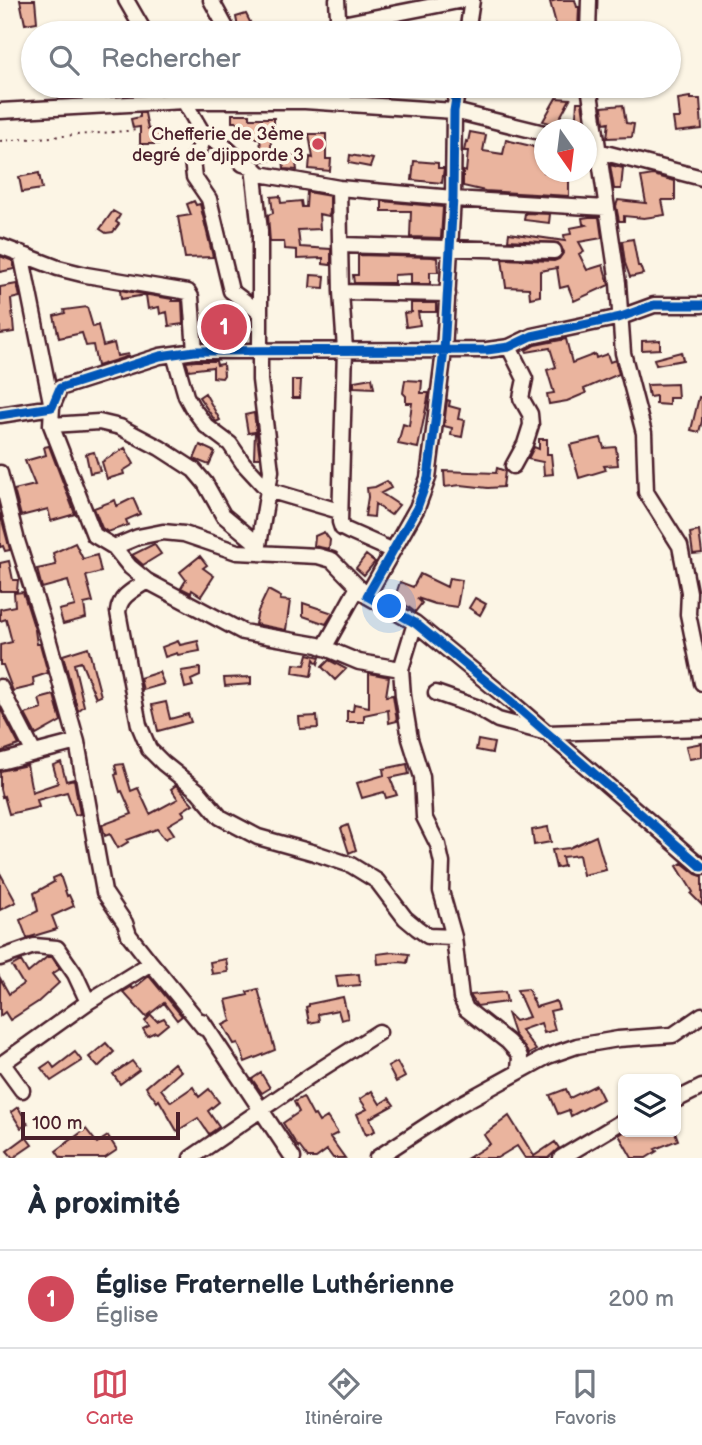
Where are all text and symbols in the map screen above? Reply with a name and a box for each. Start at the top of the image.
search box [21,21,681,98]
icon: search [45,41,83,79]
text: Rechercher [101,44,240,75]
north arrow [534,119,597,182]
place label: Chefferie de 3ème degré de djipporde 3 [132,124,304,166]
marker: Chefferie de 3ème degré de djipporde 3 [310,136,326,152]
pin: 1 [201,301,247,353]
your location [372,589,406,623]
map controls [618,1074,681,1137]
button: layers [618,1074,681,1137]
scale bar [21,1109,180,1141]
text: 100 m [32,1112,83,1135]
text: À proximité [28,1186,180,1222]
text: Église Fraternelle Luthérienne [95,1270,454,1301]
text: 1 [46,1285,56,1313]
text: 200 m [608,1285,674,1313]
text: Église [95,1301,158,1329]
tab: Carte [86,1365,134,1430]
tab: Itinéraire [305,1365,383,1430]
tab: Favoris [554,1365,616,1430]

